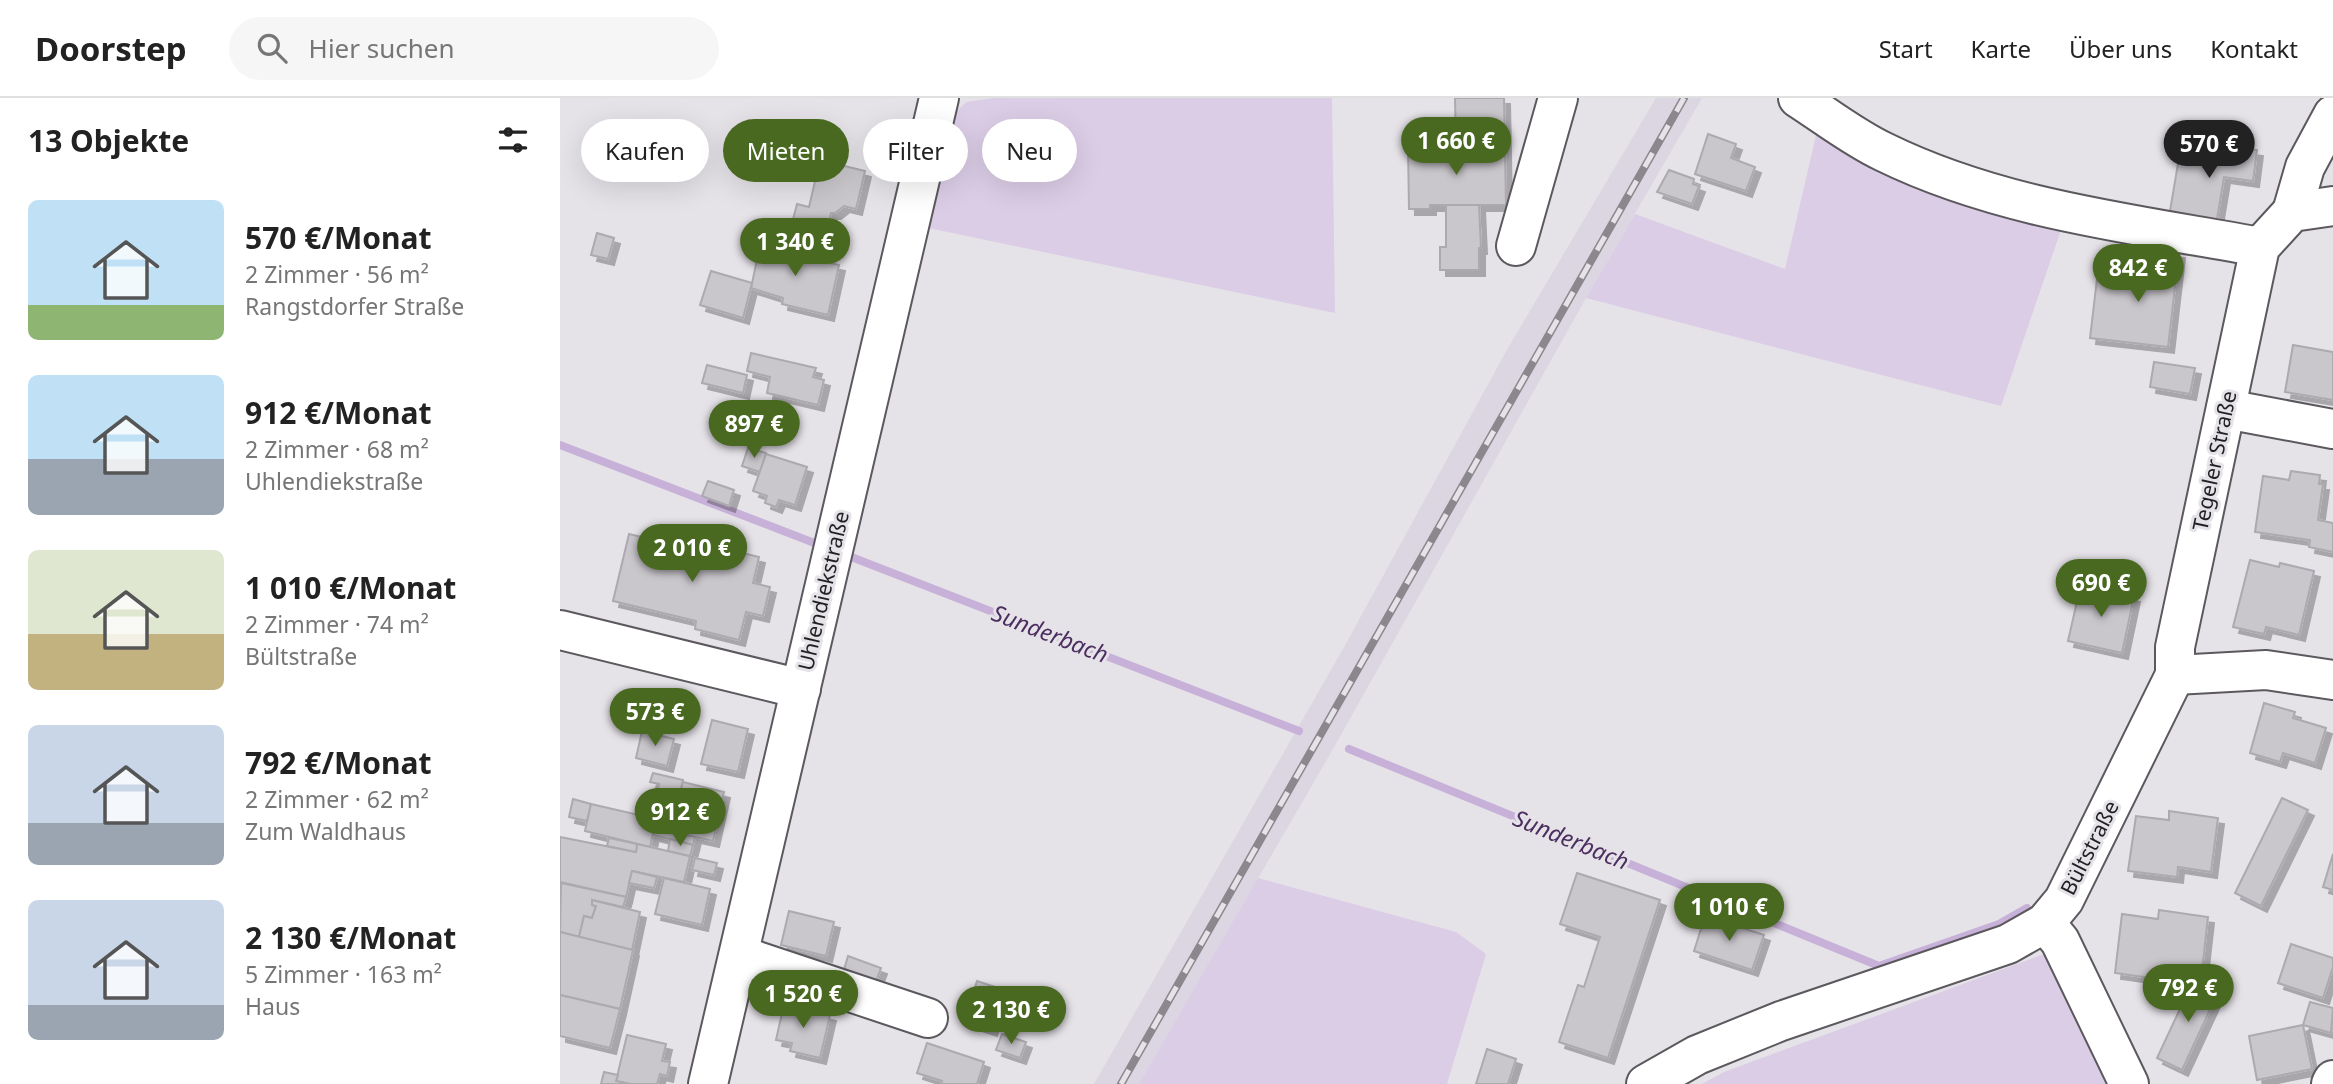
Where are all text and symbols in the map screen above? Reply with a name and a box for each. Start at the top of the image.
search box [229,17,719,80]
text: Doorstep [35,26,187,71]
icon: search [253,29,291,67]
text: Hier suchen [309,30,455,66]
text: Start [1879,32,1933,65]
text: Karte [1971,32,2031,65]
text: Über uns [2069,32,2172,65]
text: Kontakt [2210,32,2298,65]
pin: 1 660 € [1391,118,1521,177]
chip: Kaufen [581,119,709,182]
chip: Mieten [723,119,849,182]
chip: Filter [863,119,968,182]
chip: Neu [982,119,1077,182]
text: 13 Objekte [28,120,189,161]
pin: 570 € [2160,120,2258,180]
icon: filters [494,121,532,159]
text: 1 660 € [1417,124,1495,156]
text: 570 € [2180,127,2238,159]
text: 570 €/Monat [245,217,431,258]
pin: 1 340 € [730,218,860,278]
text: 1 340 € [756,225,834,257]
icon: home [84,228,168,312]
pin: 842 € [2089,244,2187,304]
text: 842 € [2109,251,2167,283]
text: 2 Zimmer · 56 m² [245,258,429,290]
text: Rangstdorfer Straße [245,290,464,322]
street label: Tegeler Straße [2186,388,2243,533]
text: 912 €/Monat [245,392,431,433]
pin: 897 € [705,400,803,460]
icon: home [84,403,168,487]
text: 897 € [725,407,783,439]
text: 2 Zimmer · 68 m² [245,433,429,465]
text: Uhlendiekstraße [245,465,423,497]
street label: Uhlendiekstraße [791,508,855,673]
pin: 2 010 € [627,524,757,584]
text: 2 010 € [653,531,731,563]
pin: 690 € [2052,560,2150,619]
text: 690 € [2072,566,2130,598]
text: 1 010 €/Monat [245,567,456,608]
icon: home [84,578,168,662]
water label: Sunderbach [988,596,1113,670]
text: 2 Zimmer · 74 m² [245,608,429,640]
text: Bültstraße [245,640,357,672]
pin: 573 € [606,688,704,748]
text: 573 € [626,695,684,727]
text: 792 €/Monat [245,742,431,783]
icon: home [84,753,168,837]
text: 2 Zimmer · 62 m² [245,783,429,815]
pin: 912 € [631,788,729,848]
text: 912 € [651,795,709,827]
street label: Bültstraße [2053,796,2125,900]
water label: Sunderbach [1509,801,1634,877]
text: Zum Waldhaus [245,815,406,847]
pin: 1 010 € [1664,884,1794,943]
text: 1 010 € [1690,890,1768,922]
text: 2 130 €/Monat [245,917,456,958]
icon: home [84,928,168,1012]
text: 5 Zimmer · 163 m² [245,958,442,990]
pin: 792 € [2139,964,2237,1024]
pin: 1 520 € [738,970,868,1030]
text: 792 € [2159,971,2217,1003]
text: 1 520 € [764,977,842,1009]
pin: 2 130 € [946,986,1076,1046]
text: Haus [245,990,300,1022]
text: 2 130 € [972,993,1050,1025]

